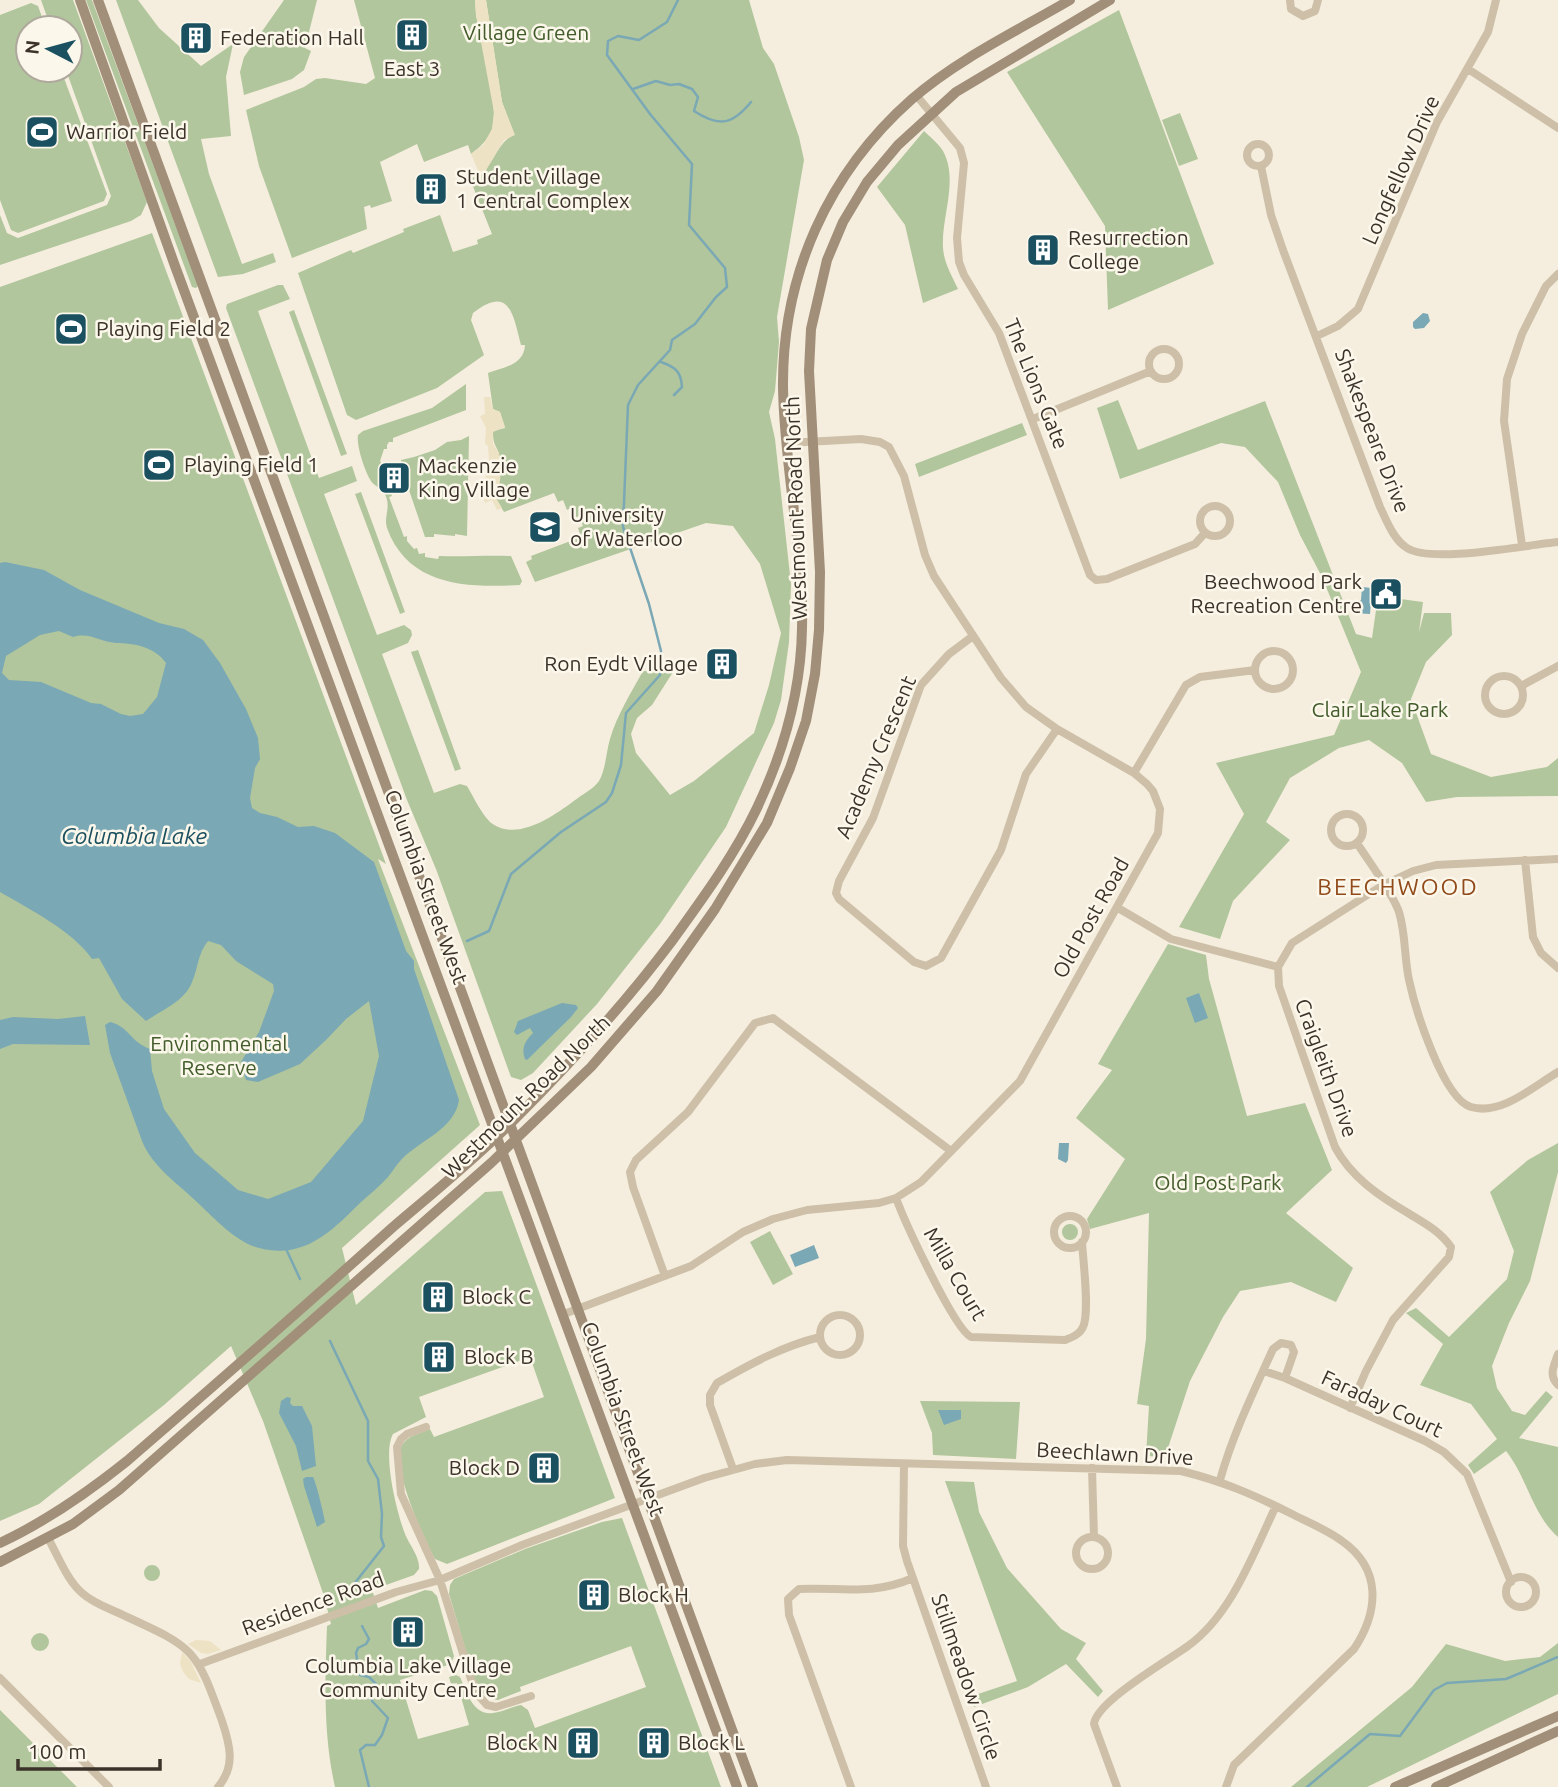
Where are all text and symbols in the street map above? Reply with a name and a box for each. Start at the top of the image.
north arrow [14,14,84,84]
building icon: East 3 [393,16,431,54]
building icon: Federation Hall [177,19,215,57]
park label: Village Green [463,20,589,44]
place label: Federation Hall [220,25,364,49]
text: N [20,39,44,55]
place label: East 3 [384,56,440,80]
street label: Longfellow Drive [1356,91,1444,248]
sports icon: Warrior Field [23,113,61,151]
place label: Warrior Field [66,119,187,143]
place label: Student Village 1 Central Complex [456,164,630,212]
building icon: Student Village 1 Central Complex [412,170,450,208]
place label: Resurrection College [1068,225,1189,273]
building icon: Resurrection College [1024,231,1062,269]
sports icon: Playing Field 2 [52,310,90,348]
street label: The Lions Gate [1000,315,1074,452]
place label: Playing Field 2 [96,316,231,340]
street label: Shakespeare Drive [1331,345,1415,516]
street label: Westmount Road North [779,396,811,620]
sports icon: Playing Field 1 [140,446,178,484]
place label: Playing Field 1 [184,452,319,476]
place label: Mackenzie King Village [418,453,530,501]
building icon: Mackenzie King Village [375,459,413,497]
place label: University of Waterloo [570,502,683,550]
school or university icon: University of Waterloo [526,508,564,546]
place label: Beechwood Park Recreation Centre [1191,569,1362,617]
public building icon: Beechwood Park Recreation Centre [1367,575,1405,613]
building icon: Ron Eydt Village [703,645,741,683]
place label: Ron Eydt Village [544,651,698,675]
street label: Academy Crescent [830,672,920,841]
park label: Clair Lake Park [1312,697,1449,721]
street label: Columbia Street West [381,786,473,987]
water label: Columbia Lake [61,823,207,848]
street label: Old Post Road [1047,853,1133,982]
district label: BEECHWOOD [1317,874,1479,899]
street label: Craigleith Drive [1291,995,1363,1140]
street label: Westmount Road North [436,1010,614,1183]
park label: Environmental Reserve [150,1031,288,1079]
park label: Old Post Park [1154,1170,1282,1194]
street label: Milla Court [920,1223,992,1324]
building icon: Block C [419,1278,457,1316]
place label: Block C [462,1284,531,1308]
street label: Columbia Street West [578,1318,670,1519]
building icon: Block B [420,1338,458,1376]
place label: Block B [464,1344,534,1368]
street label: Faraday Court [1318,1365,1447,1442]
street label: Beechlawn Drive [1036,1437,1194,1469]
building icon: Block D [525,1449,563,1487]
place label: Block D [449,1455,520,1479]
street label: Residence Road [238,1566,387,1640]
building icon: Block H [575,1576,613,1614]
place label: Block H [618,1582,689,1606]
street label: Stillmeadow Circle [927,1590,1007,1763]
building icon: Columbia Lake Village Community Centre [389,1613,427,1651]
place label: Columbia Lake Village Community Centre [305,1653,511,1701]
building icon: Block N [564,1724,602,1762]
building icon: Block L [635,1724,673,1762]
scale bar [18,1728,159,1772]
place label: Block N [487,1730,558,1754]
place label: Block L [678,1730,745,1754]
text: 100 m [28,1739,86,1763]

